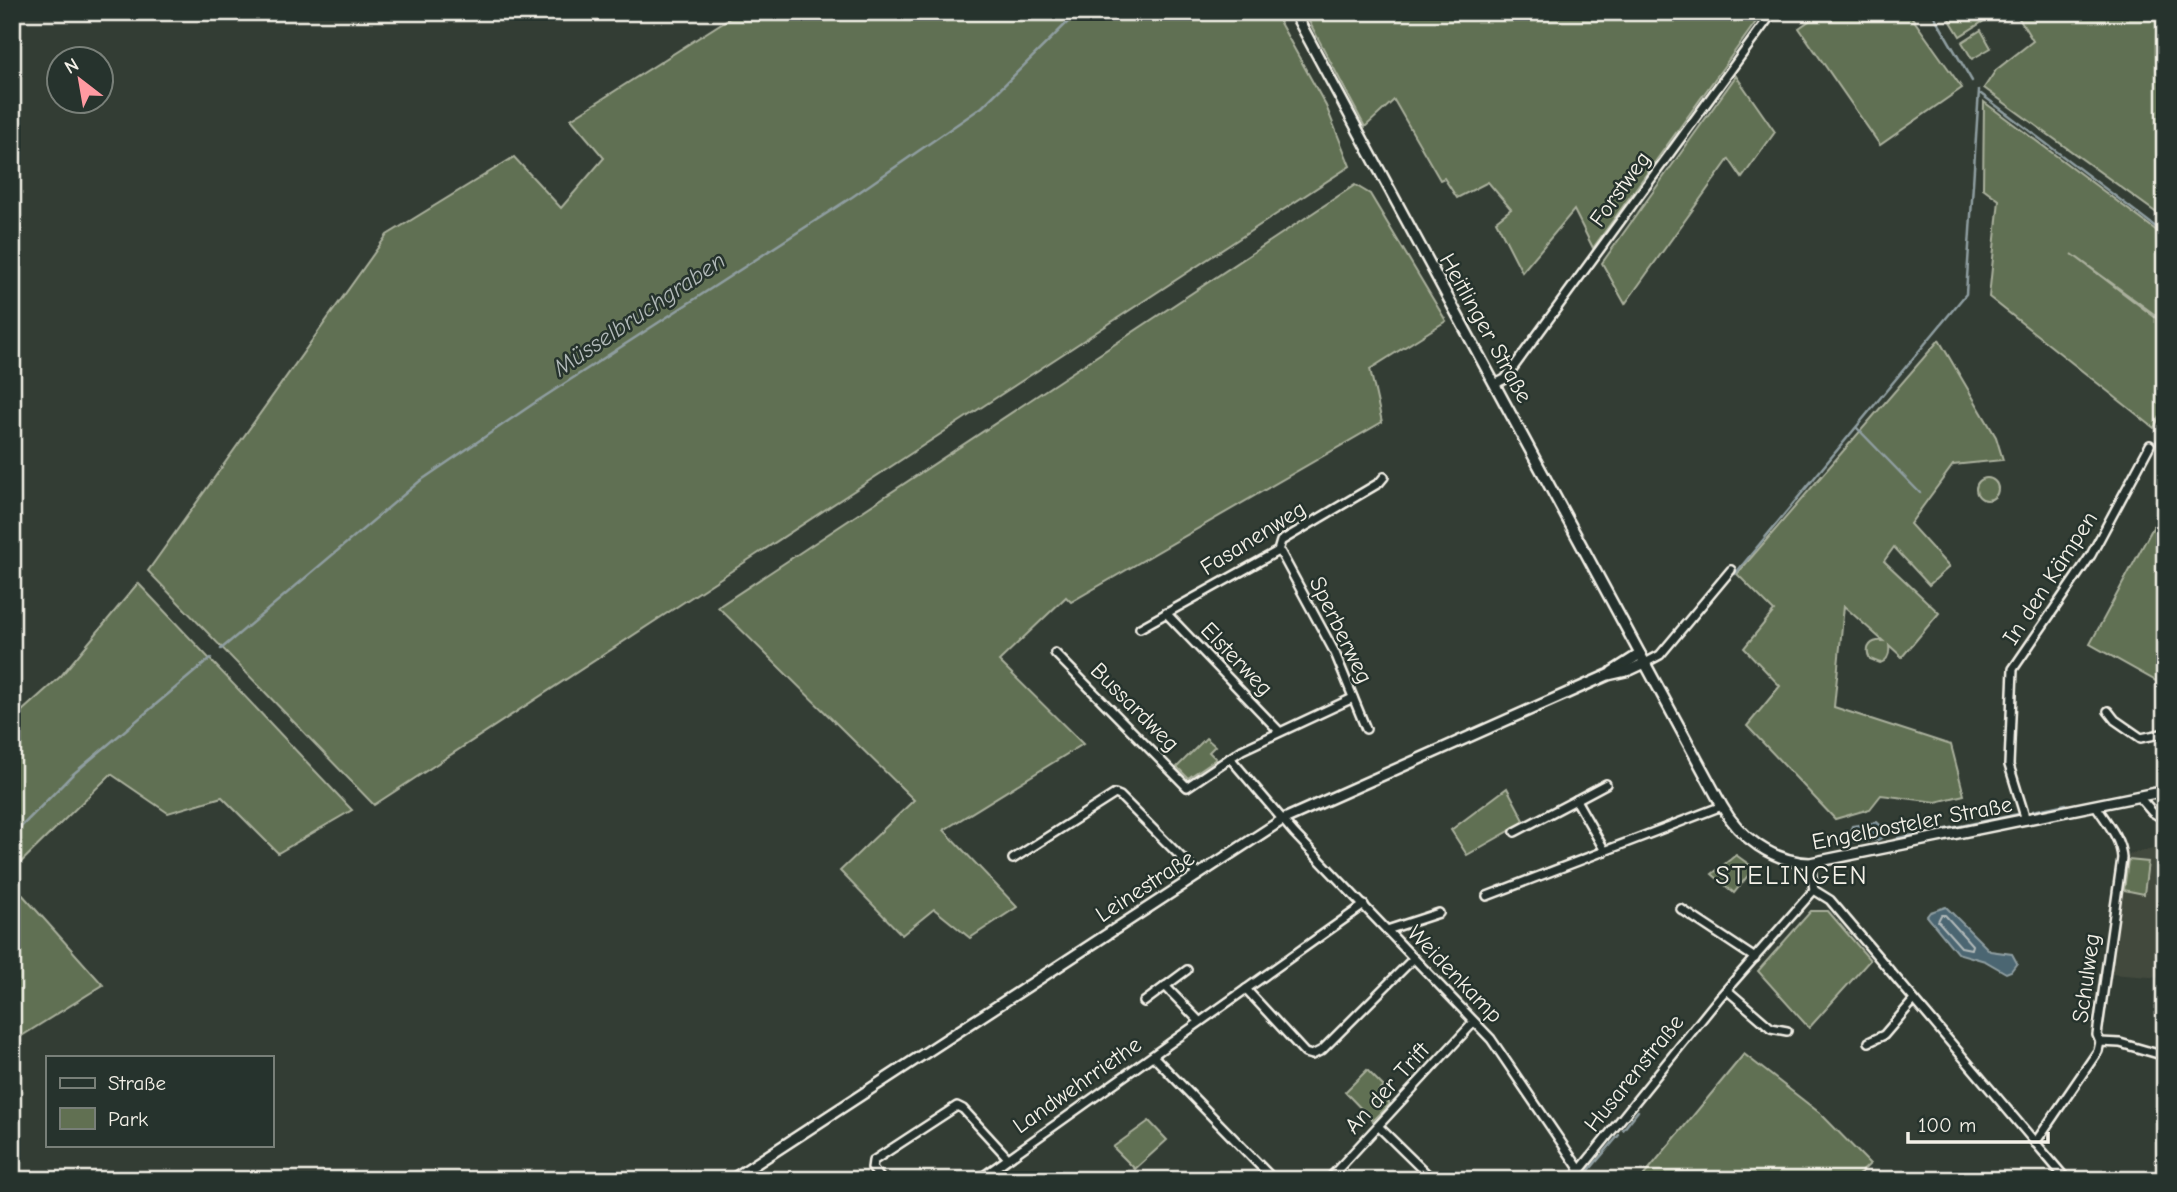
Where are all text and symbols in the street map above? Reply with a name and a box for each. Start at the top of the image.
north arrow [46,46,116,116]
text: N [61,54,83,79]
street label: Forstweg [1584,146,1656,232]
water label: Müsselbruchgraben [547,246,730,382]
street label: Heitlinger Straße [1434,248,1538,408]
street label: Fasanenweg [1195,495,1311,581]
street label: In den Kämpen [1997,506,2103,650]
street label: Sperberweg [1304,572,1378,688]
street label: Elsterweg [1195,616,1279,702]
street label: Bussardweg [1085,657,1185,757]
street label: Engelbosteler Straße [1810,790,2014,856]
street label: Leinestraße [1090,844,1200,928]
district label: STELINGEN [1715,861,1869,891]
street label: Weidenkamp [1402,920,1508,1028]
street label: Schulweg [2066,932,2106,1024]
street label: Husarenstraße [1579,1009,1689,1137]
street label: Landwehrriethe [1008,1031,1146,1139]
street label: An der Trift [1339,1036,1436,1139]
legend [46,1056,273,1146]
text: Straße [108,1071,166,1095]
scale bar [1908,1101,2048,1145]
text: Park [108,1107,148,1131]
text: 100 m [1918,1113,1976,1137]

